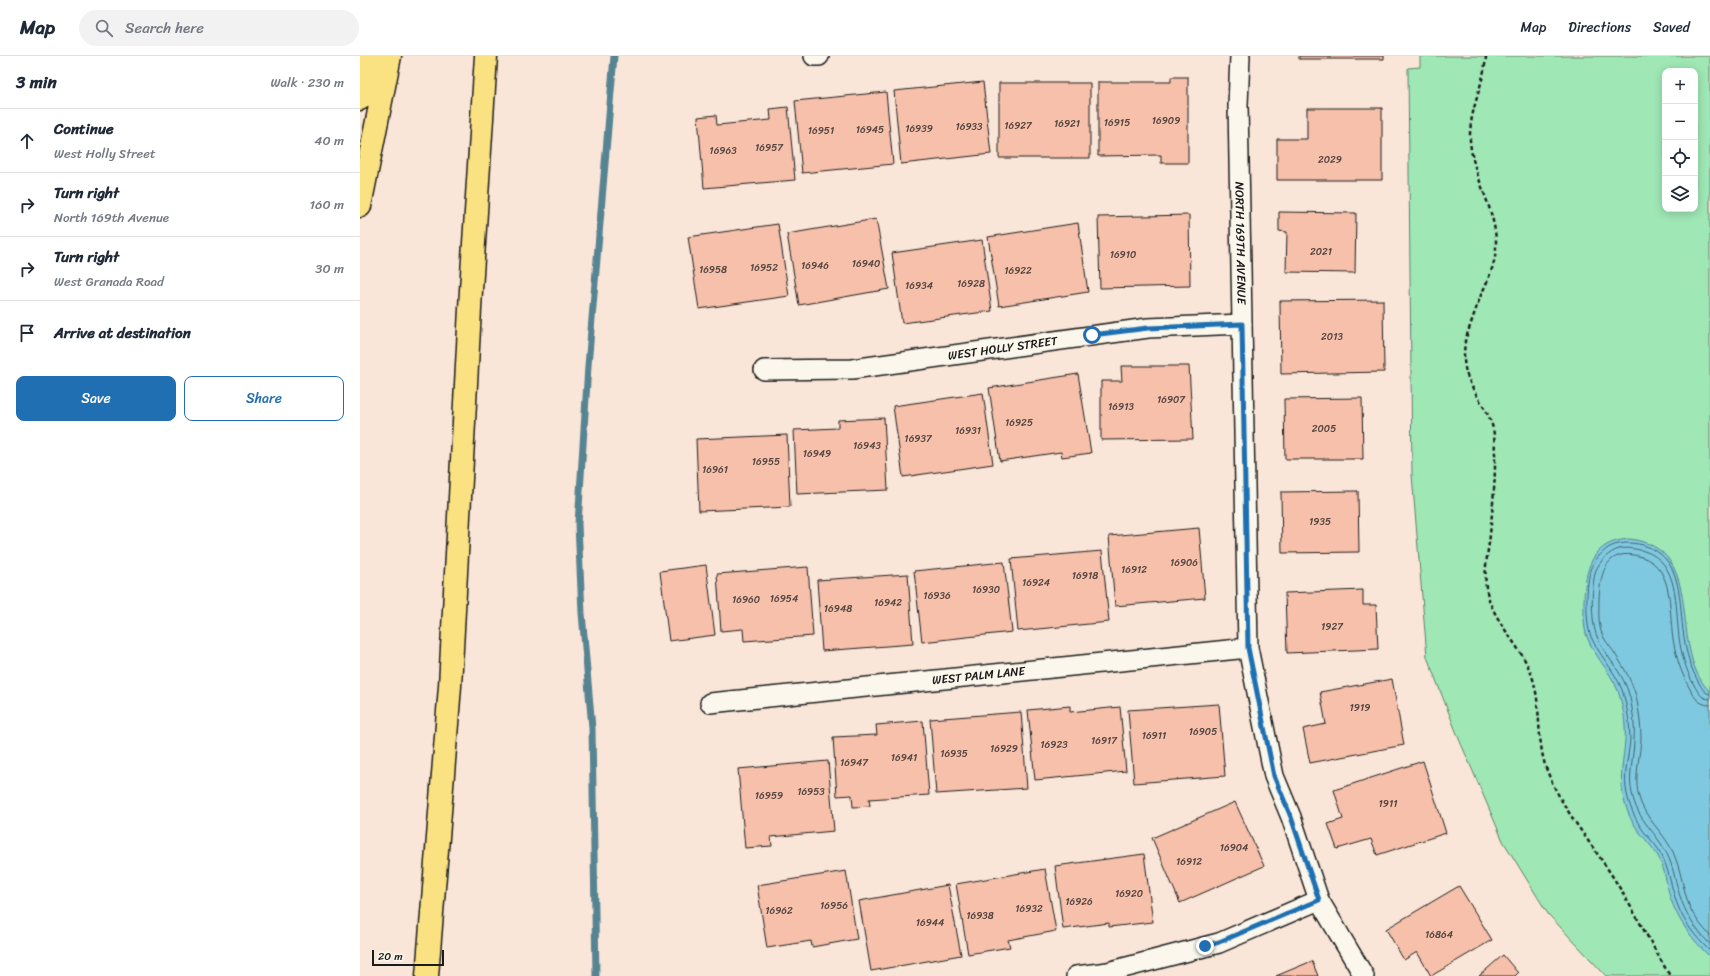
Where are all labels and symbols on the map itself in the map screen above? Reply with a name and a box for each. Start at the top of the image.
house number: 16909 [1152,112,1180,130]
house number: 16915 [1104,114,1130,132]
house number: 16921 [1054,115,1080,133]
house number: 16927 [1004,117,1033,135]
house number: 16933 [955,118,983,136]
house number: 16939 [905,120,933,138]
house number: 16945 [856,121,884,139]
house number: 16951 [808,122,834,140]
house number: 16957 [755,139,784,157]
house number: 16963 [709,142,737,160]
house number: 2029 [1318,151,1342,169]
street label: NORTH 169TH AVENUE [1228,181,1253,306]
house number: 2021 [1310,243,1332,261]
house number: 16910 [1110,246,1136,264]
house number: 16940 [852,255,880,273]
house number: 16946 [801,257,829,275]
house number: 16952 [750,259,778,277]
house number: 16958 [699,261,727,279]
house number: 16922 [1004,262,1032,280]
house number: 16928 [957,275,985,293]
house number: 16934 [905,277,933,295]
route start [1083,326,1101,344]
house number: 2013 [1321,328,1343,346]
street label: WEST HOLLY STREET [946,330,1059,367]
house number: 16907 [1157,391,1186,409]
house number: 16913 [1108,398,1134,416]
house number: 16925 [1005,414,1033,432]
house number: 2005 [1312,420,1336,438]
house number: 16931 [955,422,981,440]
house number: 16937 [904,430,933,448]
house number: 16943 [853,437,881,455]
house number: 16949 [803,445,831,463]
house number: 16955 [752,453,780,471]
house number: 16961 [702,461,728,479]
house number: 1935 [1309,513,1331,531]
house number: 16906 [1170,554,1198,572]
house number: 16912 [1121,561,1147,579]
house number: 16918 [1072,567,1098,585]
house number: 16924 [1022,574,1050,592]
house number: 16930 [972,581,1000,599]
house number: 16936 [923,587,951,605]
house number: 16954 [770,590,798,608]
house number: 16960 [732,591,760,609]
house number: 16942 [874,594,902,612]
house number: 16948 [824,600,852,618]
house number: 1927 [1321,618,1344,636]
street label: WEST PALM LANE [931,660,1028,691]
house number: 1919 [1350,699,1370,717]
house number: 16905 [1189,723,1217,741]
house number: 16911 [1142,727,1166,745]
house number: 16917 [1091,732,1118,750]
house number: 16923 [1040,736,1068,754]
house number: 16929 [990,740,1018,758]
house number: 16935 [940,745,968,763]
house number: 16941 [891,749,917,767]
house number: 16947 [840,754,869,772]
house number: 16953 [797,783,825,801]
house number: 16959 [755,787,783,805]
house number: 1911 [1378,795,1398,813]
house number: 16904 [1220,839,1248,857]
house number: 16912 [1176,853,1202,871]
house number: 16920 [1115,885,1143,903]
house number: 16926 [1065,893,1093,911]
house number: 16956 [820,897,848,915]
house number: 16932 [1015,900,1043,918]
house number: 16962 [765,902,793,920]
house number: 16938 [966,907,994,925]
house number: 16944 [916,914,944,932]
house number: 16864 [1425,926,1453,944]
route end [1196,937,1214,955]
scale bar [372,948,444,967]

